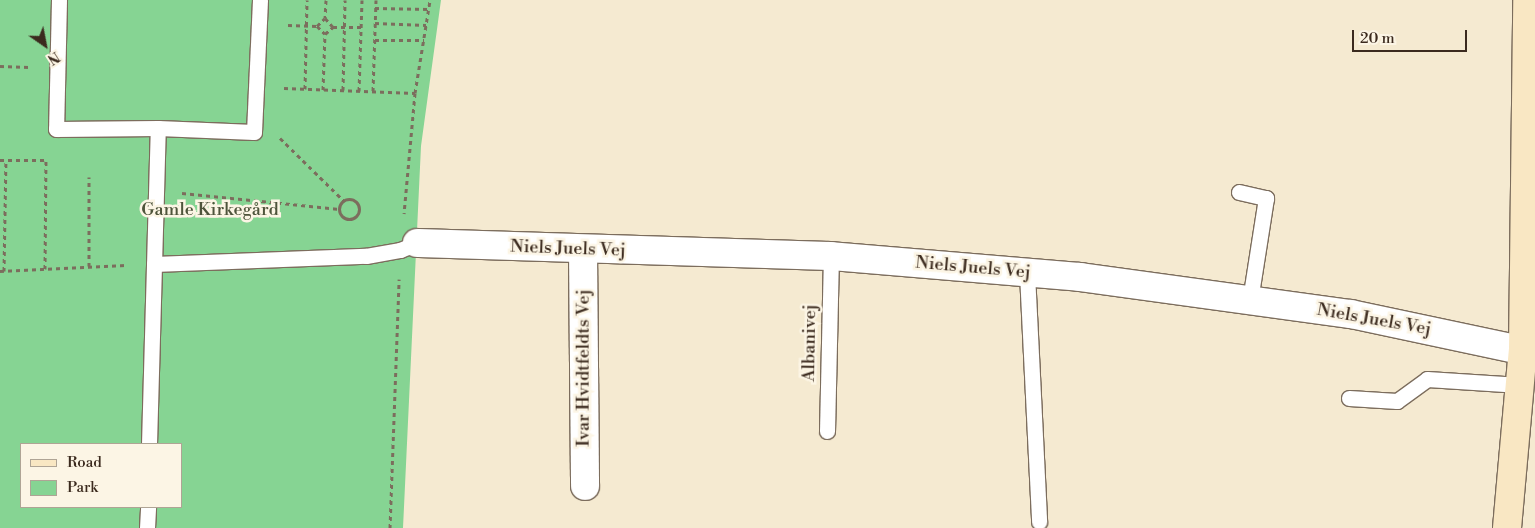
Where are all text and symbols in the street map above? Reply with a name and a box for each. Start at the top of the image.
north arrow [20,20,70,70]
scale bar [1355,20,1470,52]
text: 20 m [1360,29,1395,48]
text: N [44,47,63,68]
park label: Gamle Kirkegård [141,199,279,221]
street label: Niels Juels Vej [510,236,626,262]
street label: Niels Juels Vej [914,252,1032,284]
street label: Ivar Hvidtfeldts Vej [573,289,595,447]
street label: Niels Juels Vej [1315,299,1433,341]
street label: Albanivej [799,304,821,382]
legend [20,443,182,508]
text: Road [67,453,102,472]
text: Park [67,478,98,497]

